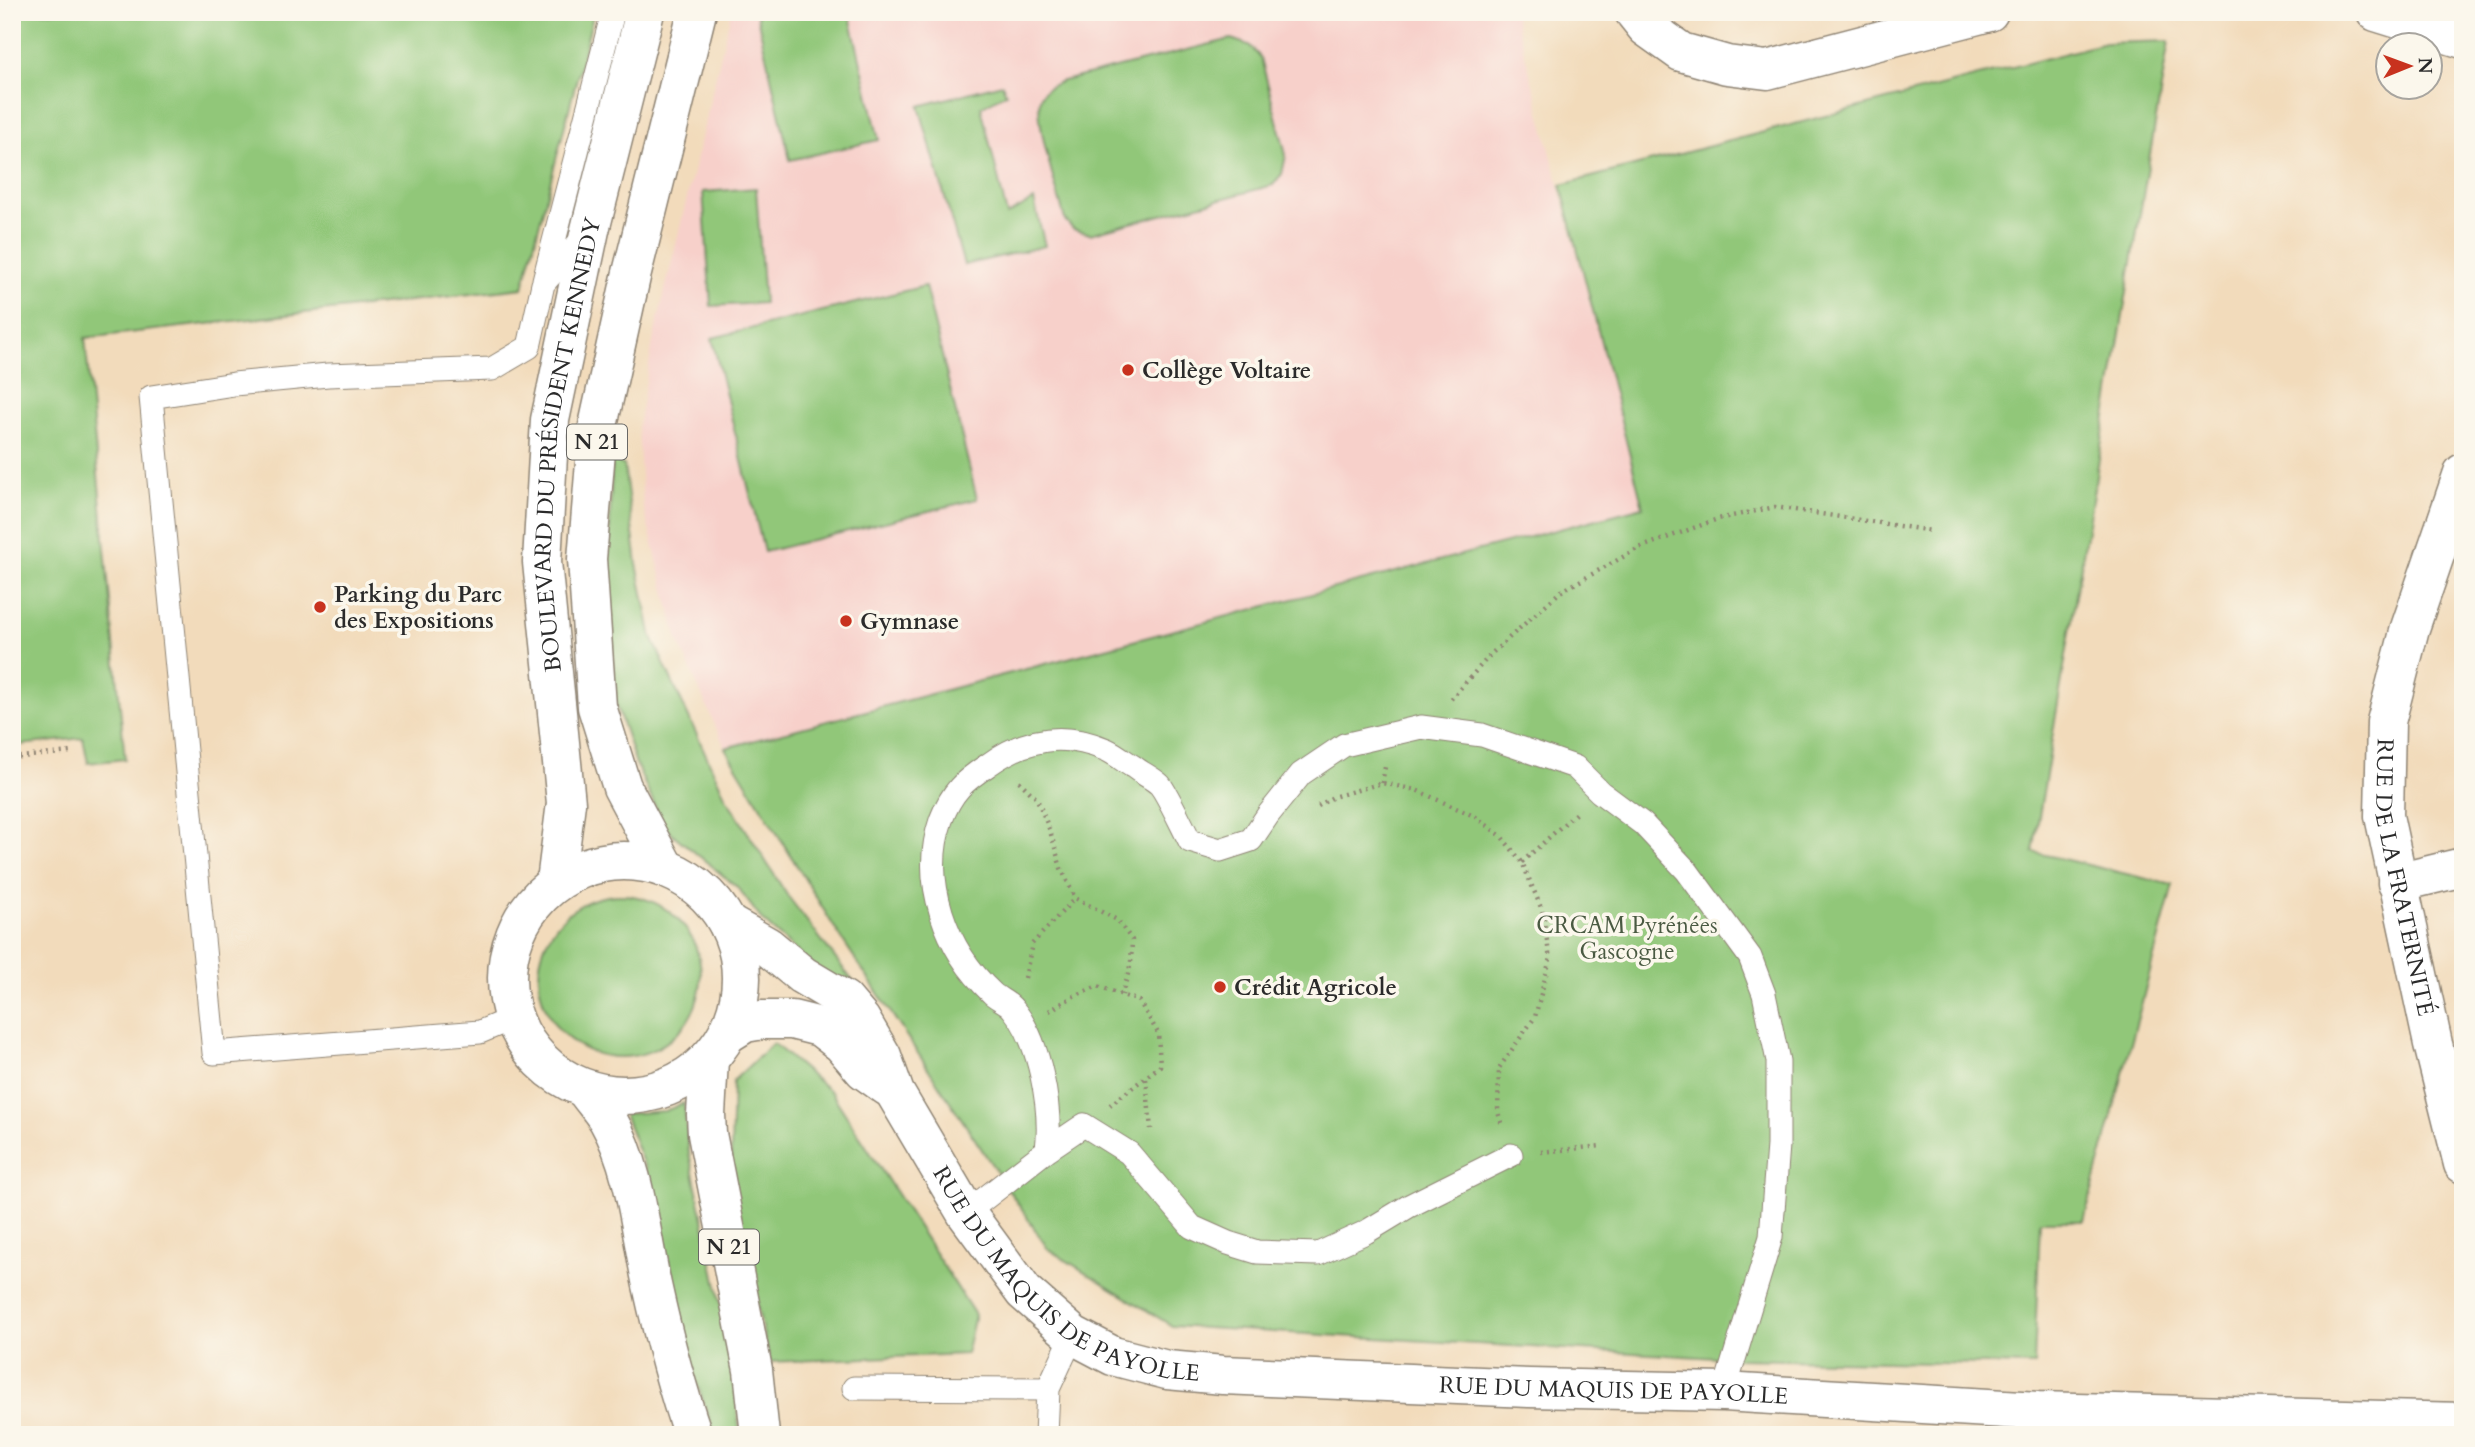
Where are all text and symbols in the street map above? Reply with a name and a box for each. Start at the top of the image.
north arrow [2374,32,2444,102]
text: N [2412,57,2438,75]
street label: BOULEVARD DU PRÉSIDENT KENNEDY [526,213,608,674]
place label: Collège Voltaire [1142,355,1311,386]
marker: Collège Voltaire [1120,362,1136,378]
road number: N 21 [567,424,627,460]
place label: Parking du Parc des Expositions [334,579,502,636]
marker: Parking du Parc des Expositions [312,599,328,615]
place label: Gymnase [860,606,959,637]
marker: Gymnase [838,613,854,629]
street label: RUE DE LA FRATERNITÉ [2368,738,2442,1019]
park label: CRCAM Pyrénées Gascogne [1536,910,1718,967]
place label: Crédit Agricole [1234,972,1397,1003]
marker: Crédit Agricole [1212,979,1228,995]
street label: RUE DU MAQUIS DE PAYOLLE [926,1160,1201,1388]
road number: N 21 [699,1230,759,1264]
street label: RUE DU MAQUIS DE PAYOLLE [1438,1369,1789,1411]

